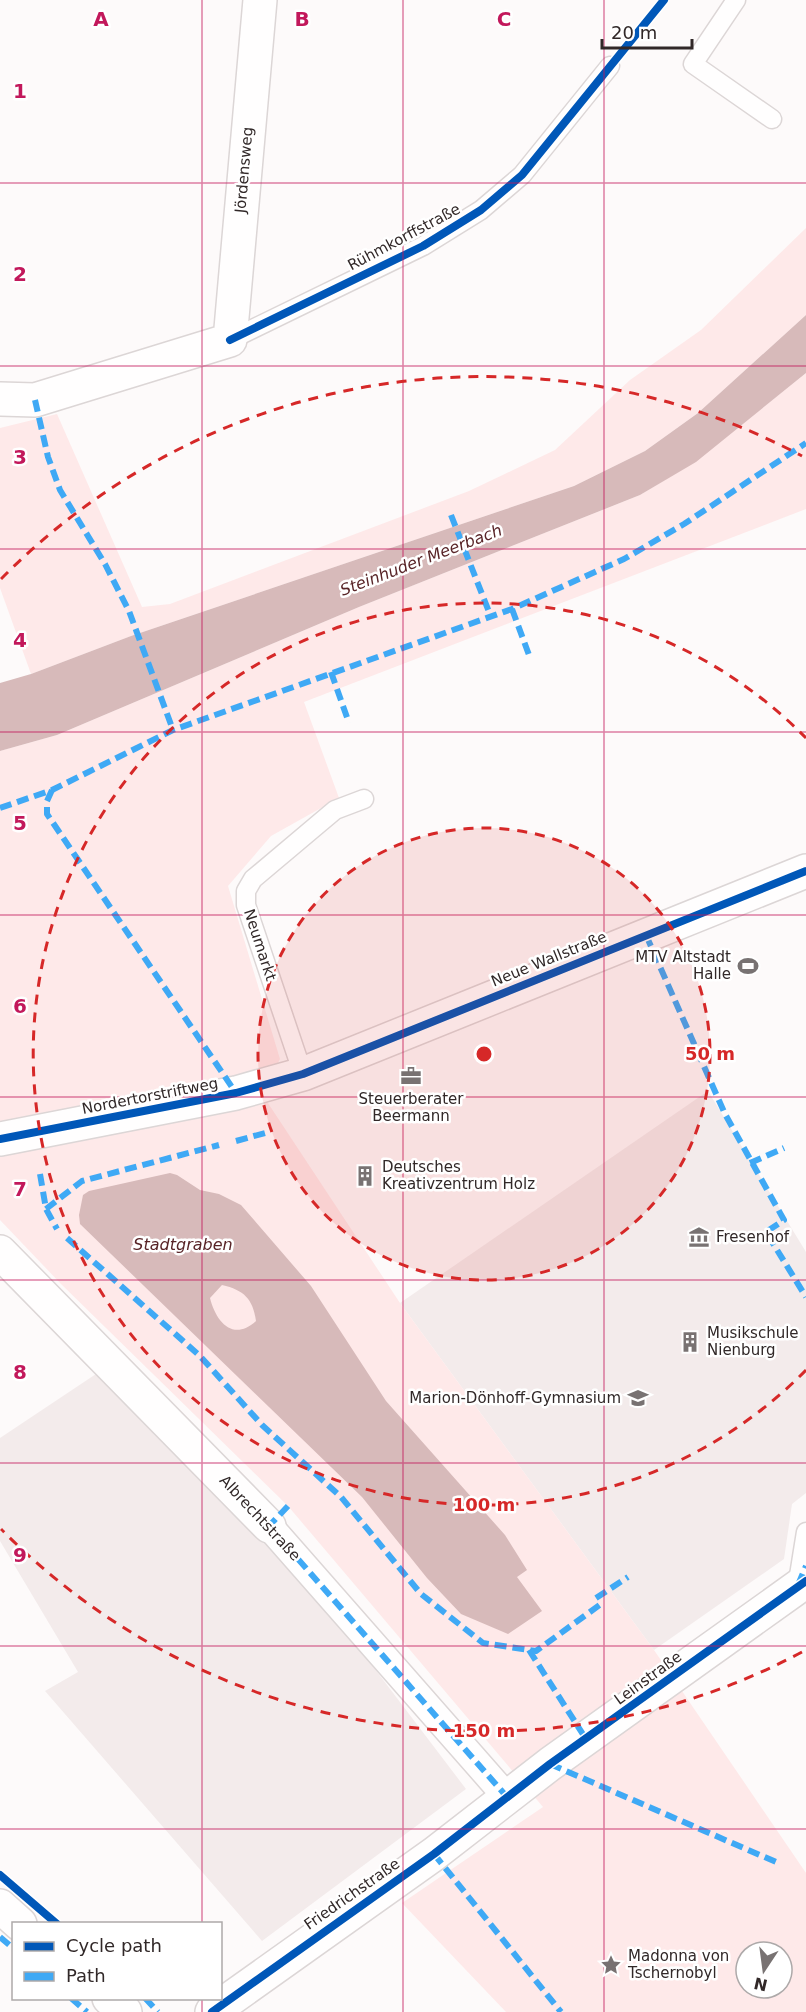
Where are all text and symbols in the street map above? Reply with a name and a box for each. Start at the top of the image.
text: A [93,7,109,31]
text: B [294,7,310,31]
text: C [497,7,511,31]
scale bar [602,12,692,50]
text: 20 m [611,22,657,43]
text: 1 [13,79,27,103]
street label: Jördensweg [231,126,257,215]
street label: Rühmkorffstraße [345,200,463,274]
text: 2 [13,262,27,286]
text: 3 [13,445,27,469]
water label: Steinhuder Meerbach [337,520,505,600]
text: 4 [13,628,27,652]
text: 5 [13,811,27,835]
street label: Neumarkt [240,907,280,983]
street label: Neue Wallstraße [489,928,609,990]
place label: MTV Altstadt Halle [635,948,731,983]
sports icon: MTV Altstadt Halle [736,954,760,978]
text: 6 [13,994,27,1018]
text: 50 m [685,1043,735,1064]
centre of rings [474,1044,494,1064]
office icon: Steuerberater Beermann [399,1064,423,1088]
street label: Nordertorstriftweg [80,1074,220,1118]
place label: Steuerberater Beermann [359,1090,464,1125]
place label: Deutsches Kreativzentrum Holz [382,1158,535,1193]
building icon: Deutsches Kreativzentrum Holz [353,1164,377,1188]
text: 7 [13,1177,27,1201]
museum icon: Fresenhof [687,1225,711,1249]
place label: Fresenhof [716,1228,790,1246]
water label: Stadtgraben [133,1235,233,1254]
place label: Musikschule Nienburg [707,1324,799,1359]
building icon: Musikschule Nienburg [678,1330,702,1354]
text: 8 [13,1360,27,1384]
school or university icon: Marion-Dönhoff-Gymnasium [626,1386,650,1410]
place label: Marion-Dönhoff-Gymnasium [409,1389,621,1407]
street label: Albrechtstraße [216,1471,304,1565]
text: 100 m [453,1494,515,1515]
text: 9 [13,1543,27,1567]
street label: Leinstraße [611,1648,685,1708]
text: 150 m [453,1720,515,1741]
street label: Friedrichstraße [301,1854,403,1934]
legend [12,1922,222,2000]
text: Cycle path [66,1935,162,1956]
north arrow [734,1940,794,2000]
place label: Madonna von Tschernobyl [627,1947,729,1982]
place icon: Madonna von Tschernobyl [599,1953,623,1977]
text: Path [66,1965,106,1986]
text: N [752,1973,769,1995]

